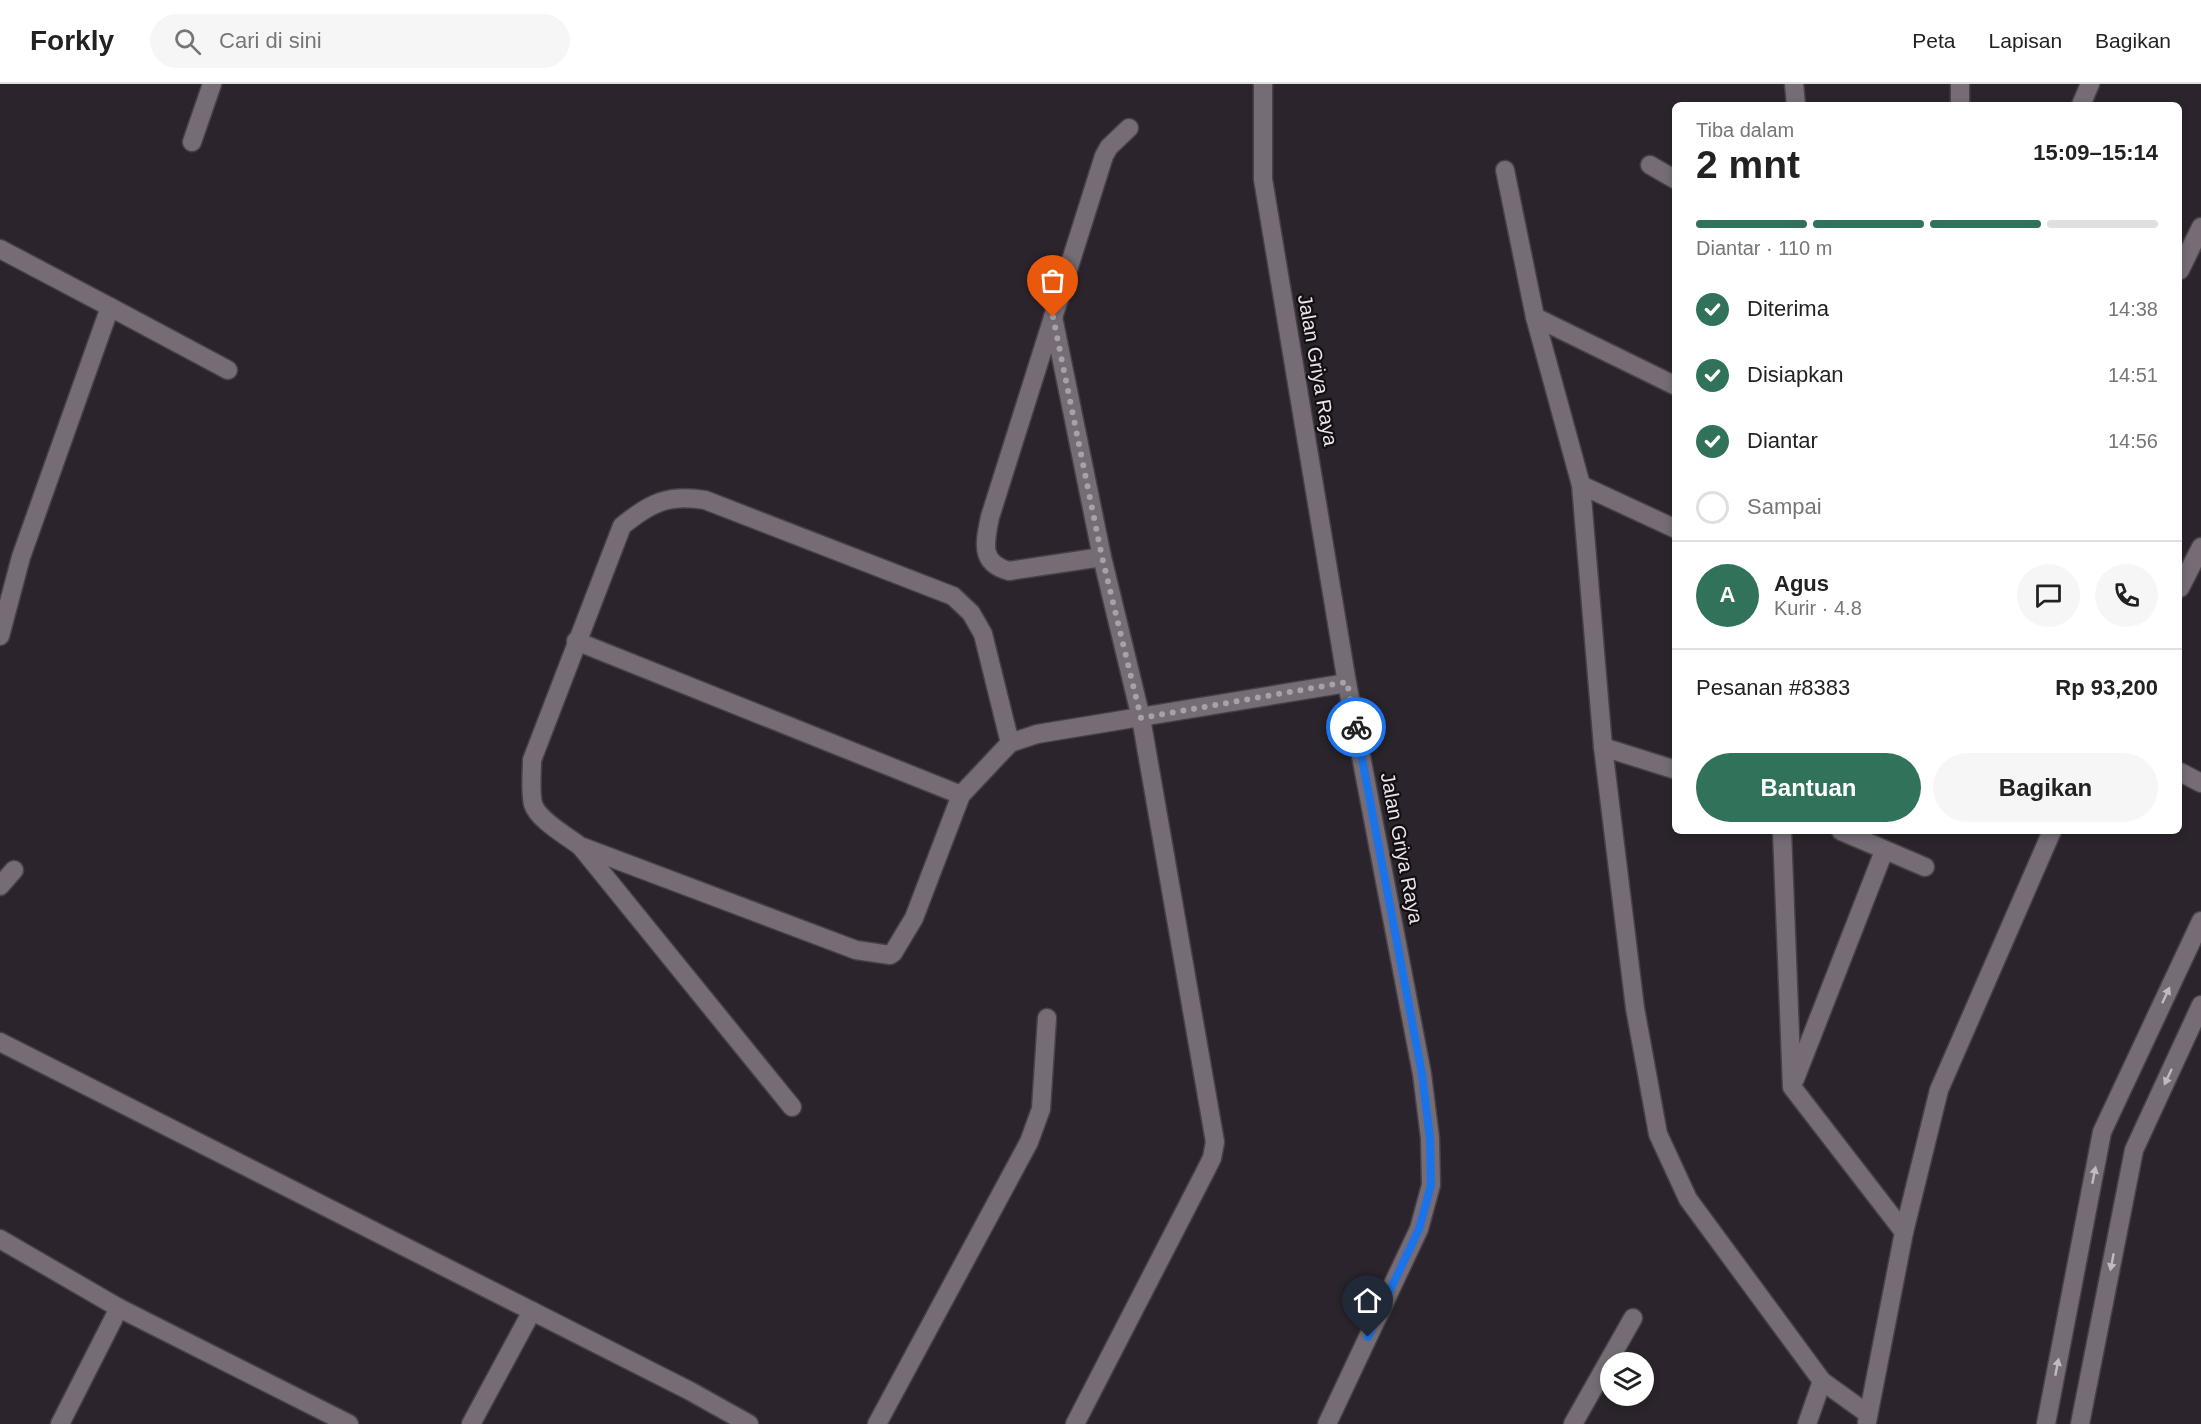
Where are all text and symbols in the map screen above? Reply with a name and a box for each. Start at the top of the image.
search box [150,14,570,68]
text: Forkly [30,25,114,56]
icon: search [171,25,204,58]
text: Cari di sini [219,28,322,53]
text: Peta [1912,29,1956,52]
text: Lapisan [1989,29,2062,52]
text: Bagikan [2095,29,2171,52]
text: Tiba dalam [1696,119,1794,141]
text: 15:09–15:14 [2033,140,2158,165]
text: 2 mnt [1696,143,1800,186]
text: Diantar · 110 m [1696,237,1832,259]
pin [1027,255,1078,317]
icon: bag [1036,264,1069,297]
street label: Jalan Griya Raya [1294,293,1342,448]
icon: check [1696,293,1729,326]
text: Diterima [1747,296,1829,321]
text: 14:38 [2108,298,2158,320]
icon: check [1696,359,1729,392]
text: Disiapkan [1747,362,1844,387]
text: 14:51 [2108,364,2158,386]
icon: check [1696,425,1729,458]
text: Diantar [1747,428,1818,453]
text: 14:56 [2108,430,2158,452]
text: Sampai [1747,494,1822,519]
button: chat [2017,564,2080,627]
button: phone [2095,564,2158,627]
text: Agus [1774,571,1829,596]
text: A [1720,582,1735,607]
text: Kurir · 4.8 [1774,597,1862,619]
text: Pesanan #8383 [1696,675,1850,700]
text: Rp 93,200 [2055,675,2158,700]
courier [1326,697,1386,757]
icon: bike [1340,711,1373,744]
button: Bantuan [1696,753,1921,822]
button: Bagikan [1933,753,2158,822]
street label: Jalan Griya Raya [1377,771,1428,926]
one-way arrow [2162,987,2171,1004]
one-way arrow [2163,1068,2172,1085]
one-way arrow [2090,1165,2099,1184]
one-way arrow [2107,1253,2116,1272]
pin [1342,1275,1393,1337]
icon: home [1351,1284,1384,1317]
map controls [1600,1352,1654,1406]
button: layers [1600,1352,1654,1406]
one-way arrow [2053,1357,2062,1376]

